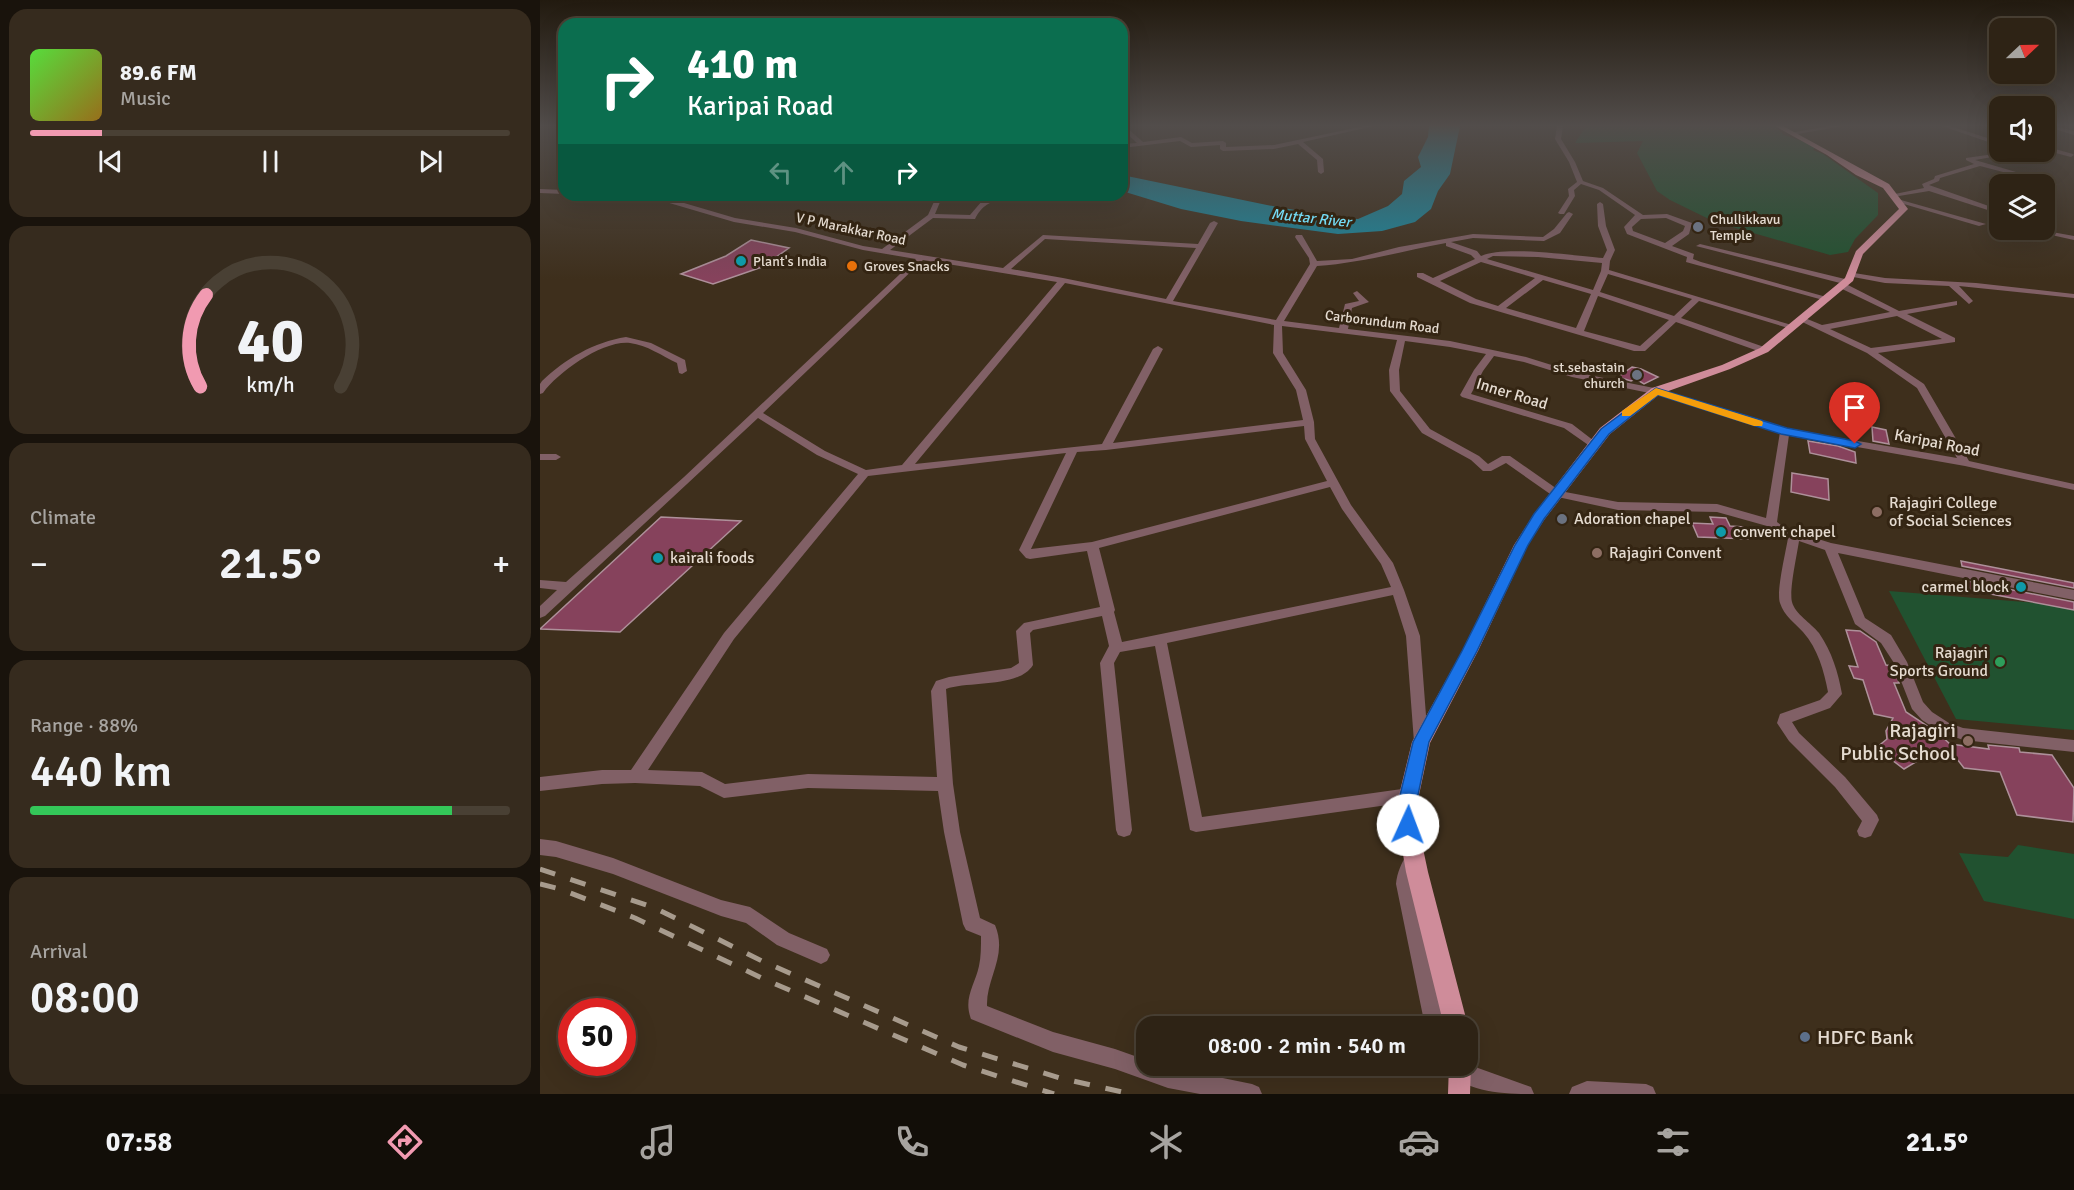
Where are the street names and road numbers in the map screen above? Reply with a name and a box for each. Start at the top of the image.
street label: V P Marakkar Road [794,209,908,249]
street label: Carborundum Road [1324,307,1440,337]
street label: Inner Road [1474,374,1550,414]
street label: Karipai Road [1892,425,1982,461]

